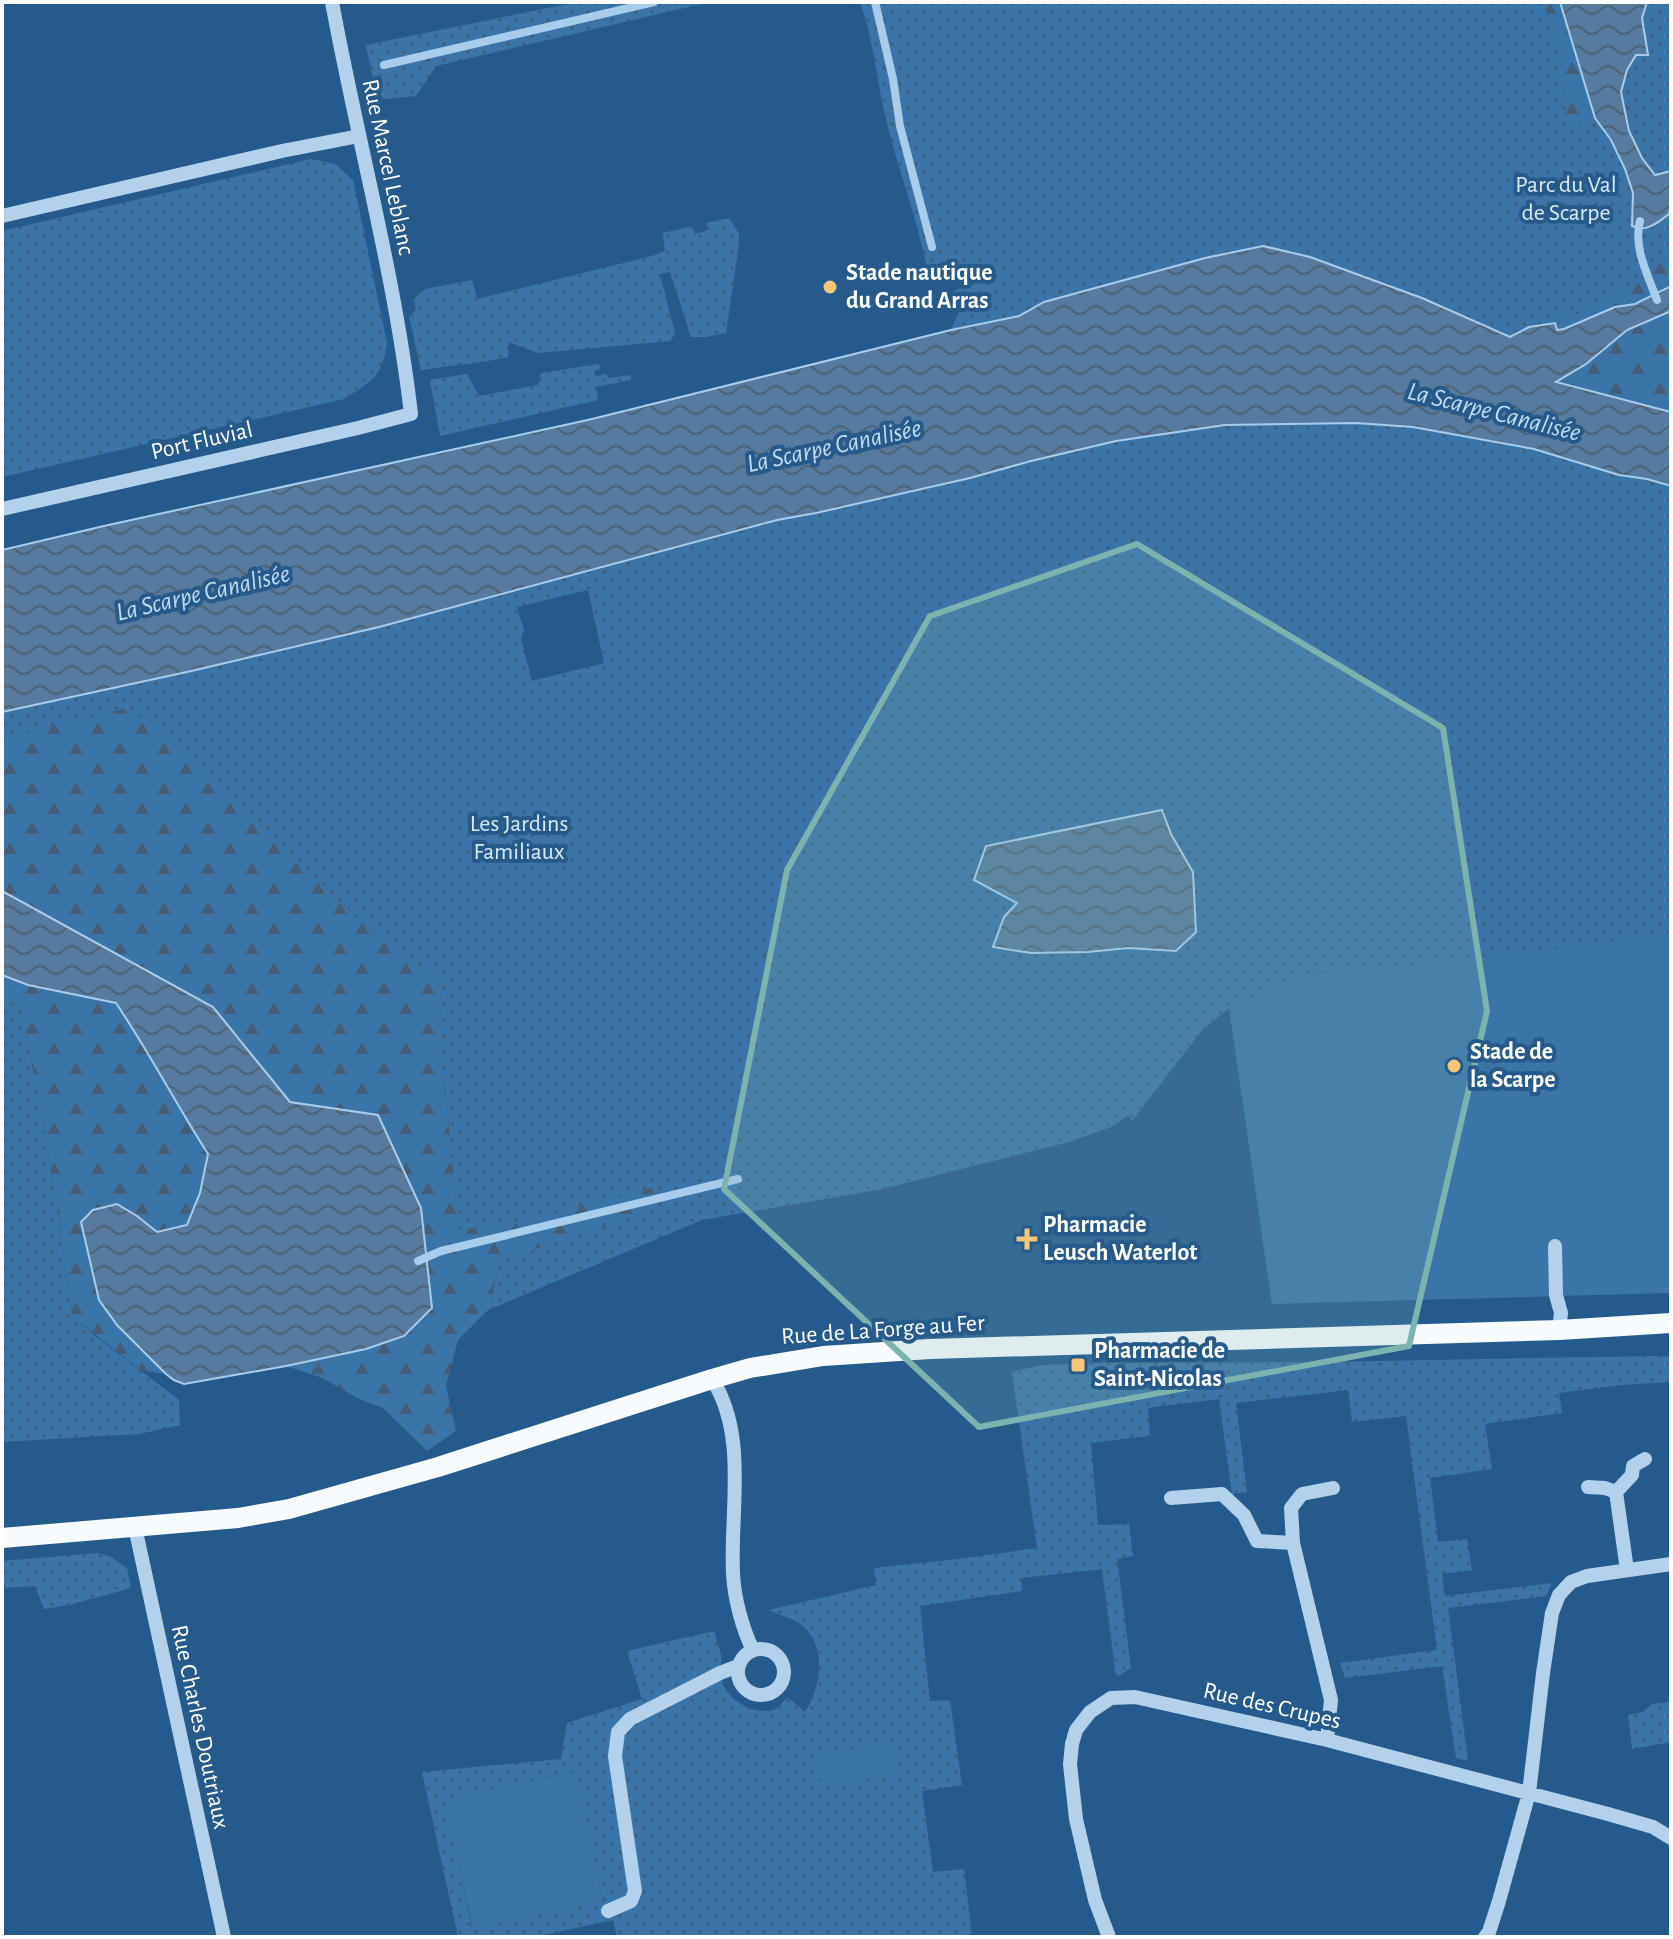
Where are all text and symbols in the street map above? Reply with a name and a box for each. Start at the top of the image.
street label: Rue Marcel Leblanc [358,77,418,257]
park label: Parc du Val de Scarpe [1515,173,1617,225]
place label: Stade nautique du Grand Arras [846,261,993,313]
marker: Stade nautique du Grand Arras [821,278,839,296]
water label: La Scarpe Canalisée [1405,378,1583,446]
water label: La Scarpe Canalisée [744,415,924,477]
street label: Port Fluvial [149,418,255,464]
water label: La Scarpe Canalisée [114,560,293,626]
park label: Les Jardins Familiaux [470,812,568,864]
place label: Stade de la Scarpe [1470,1040,1556,1092]
marker: Stade de la Scarpe [1445,1057,1463,1075]
place label: Pharmacie Leusch Waterlot [1043,1213,1197,1265]
marker: Pharmacie Leusch Waterlot [1018,1230,1036,1248]
street label: Rue de La Forge au Fer [781,1311,986,1349]
place label: Pharmacie de Saint-Nicolas [1094,1339,1225,1391]
marker: Pharmacie de Saint-Nicolas [1069,1356,1087,1374]
street label: Rue Charles Doutriaux [167,1623,233,1832]
street label: Rue des Crupes [1201,1678,1343,1734]

